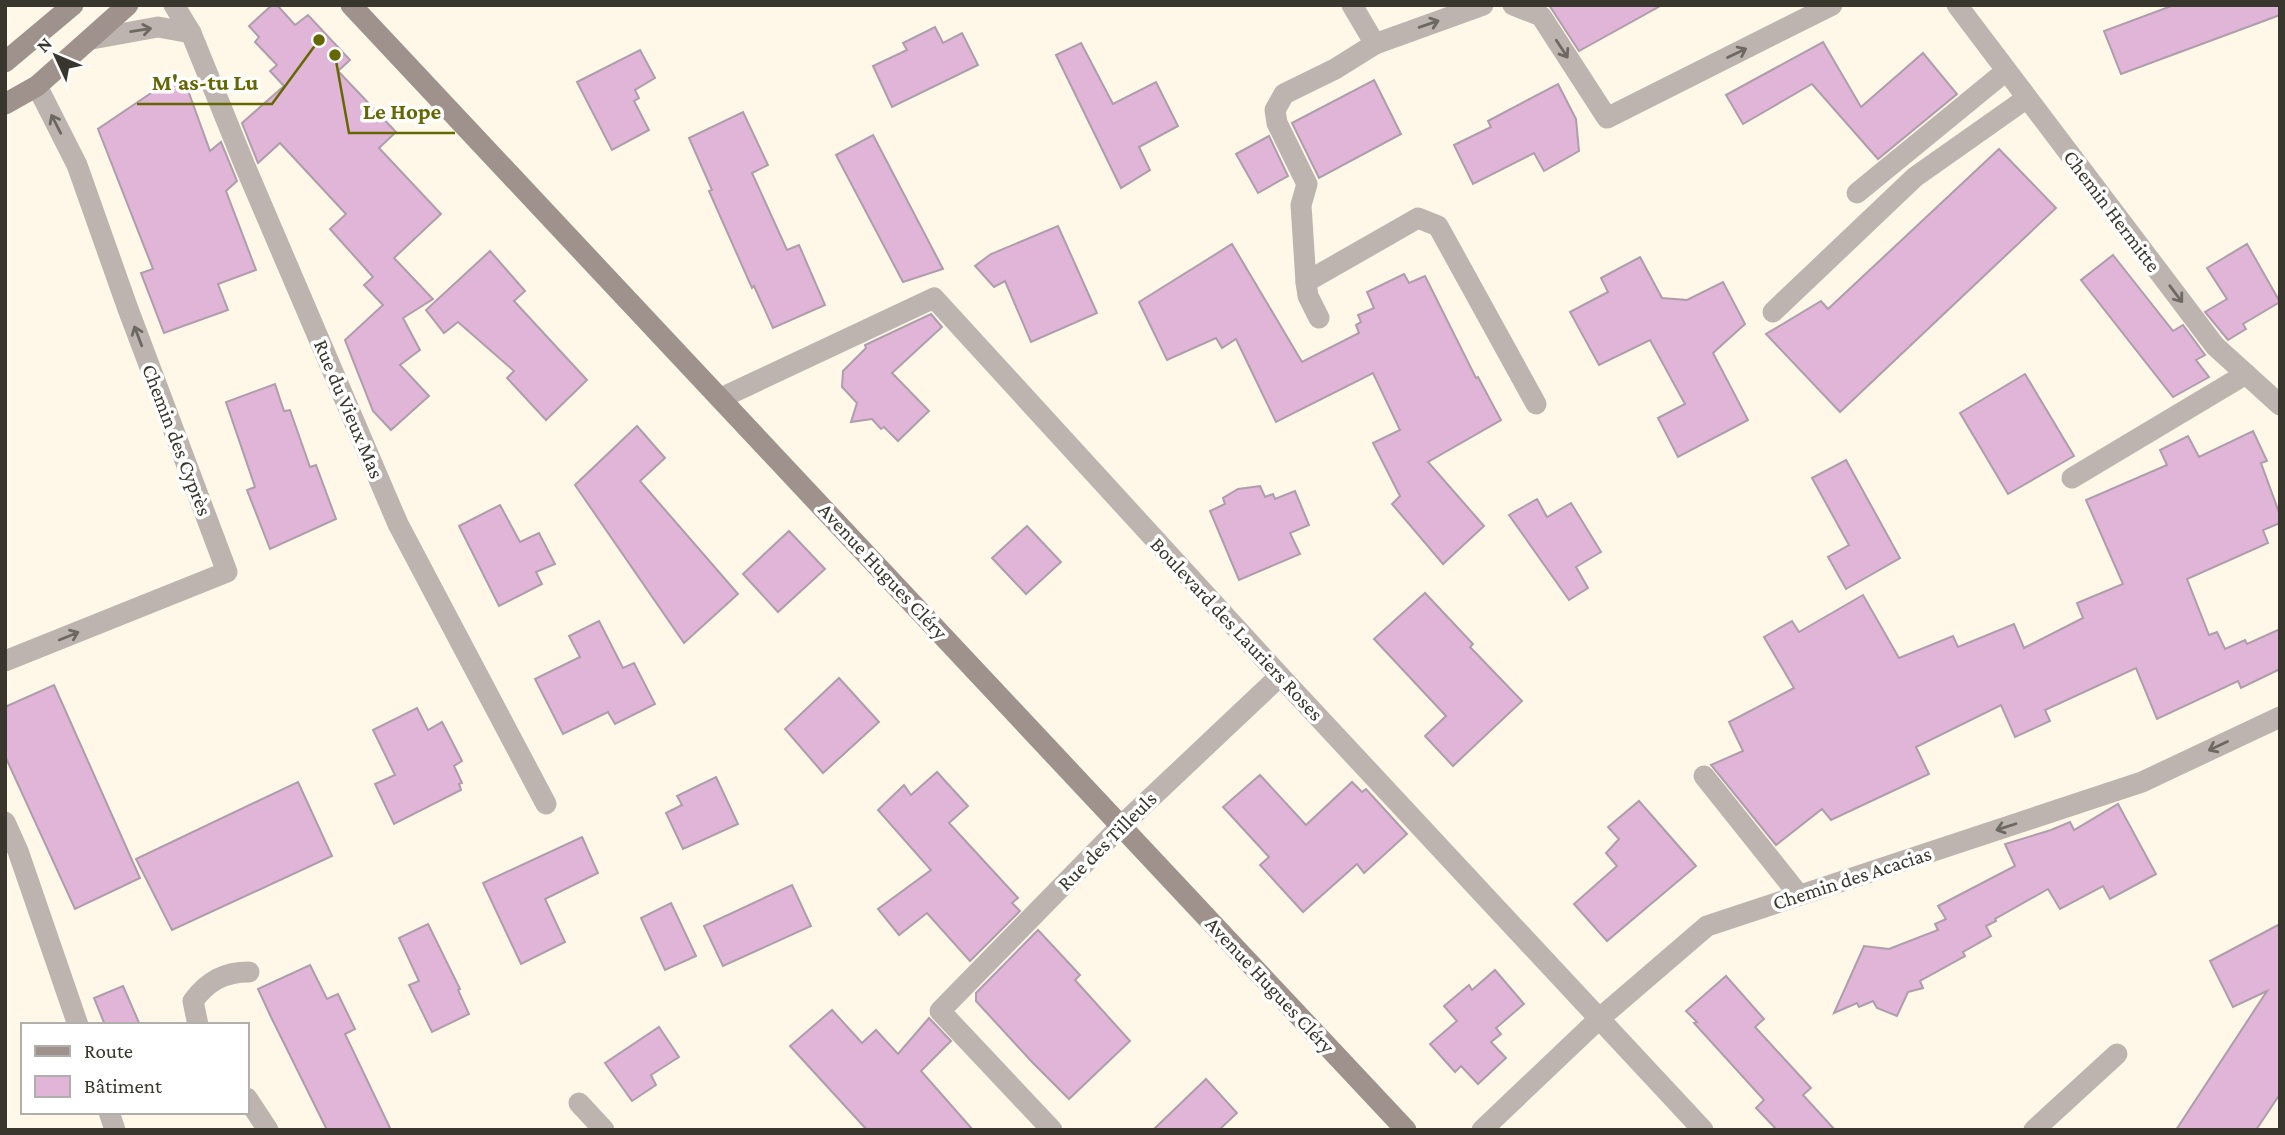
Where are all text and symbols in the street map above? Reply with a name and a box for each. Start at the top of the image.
one-way arrow [1417,17,1439,29]
north arrow [21,21,91,91]
one-way arrow [129,23,152,36]
text: N [32,33,56,56]
one-way arrow [1555,38,1569,58]
one-way arrow [1726,45,1747,59]
callout: M'as-tu Lu [137,60,272,104]
text: M'as-tu Lu [152,69,258,95]
callout: Le Hope [349,89,455,133]
text: Le Hope [363,98,442,124]
one-way arrow [49,114,63,135]
street label: Chemin Hermitte [2058,145,2166,277]
one-way arrow [2168,284,2183,303]
one-way arrow [130,325,143,347]
street label: Rue du Vieux Mas [309,336,389,482]
street label: Chemin des Cyprès [137,361,217,519]
street label: Avenue Hugues Cléry [814,498,953,644]
street label: Boulevard des Lauriers Roses [1146,532,1328,726]
one-way arrow [57,628,79,641]
one-way arrow [2208,740,2229,753]
street label: Rue des Tilleuls [1052,786,1162,896]
one-way arrow [1995,822,2017,834]
street label: Chemin des Acacias [1770,841,1934,915]
street label: Avenue Hugues Cléry [1201,912,1340,1058]
legend [21,1023,248,1114]
text: Route [84,1039,133,1063]
text: Bâtiment [84,1074,163,1098]

